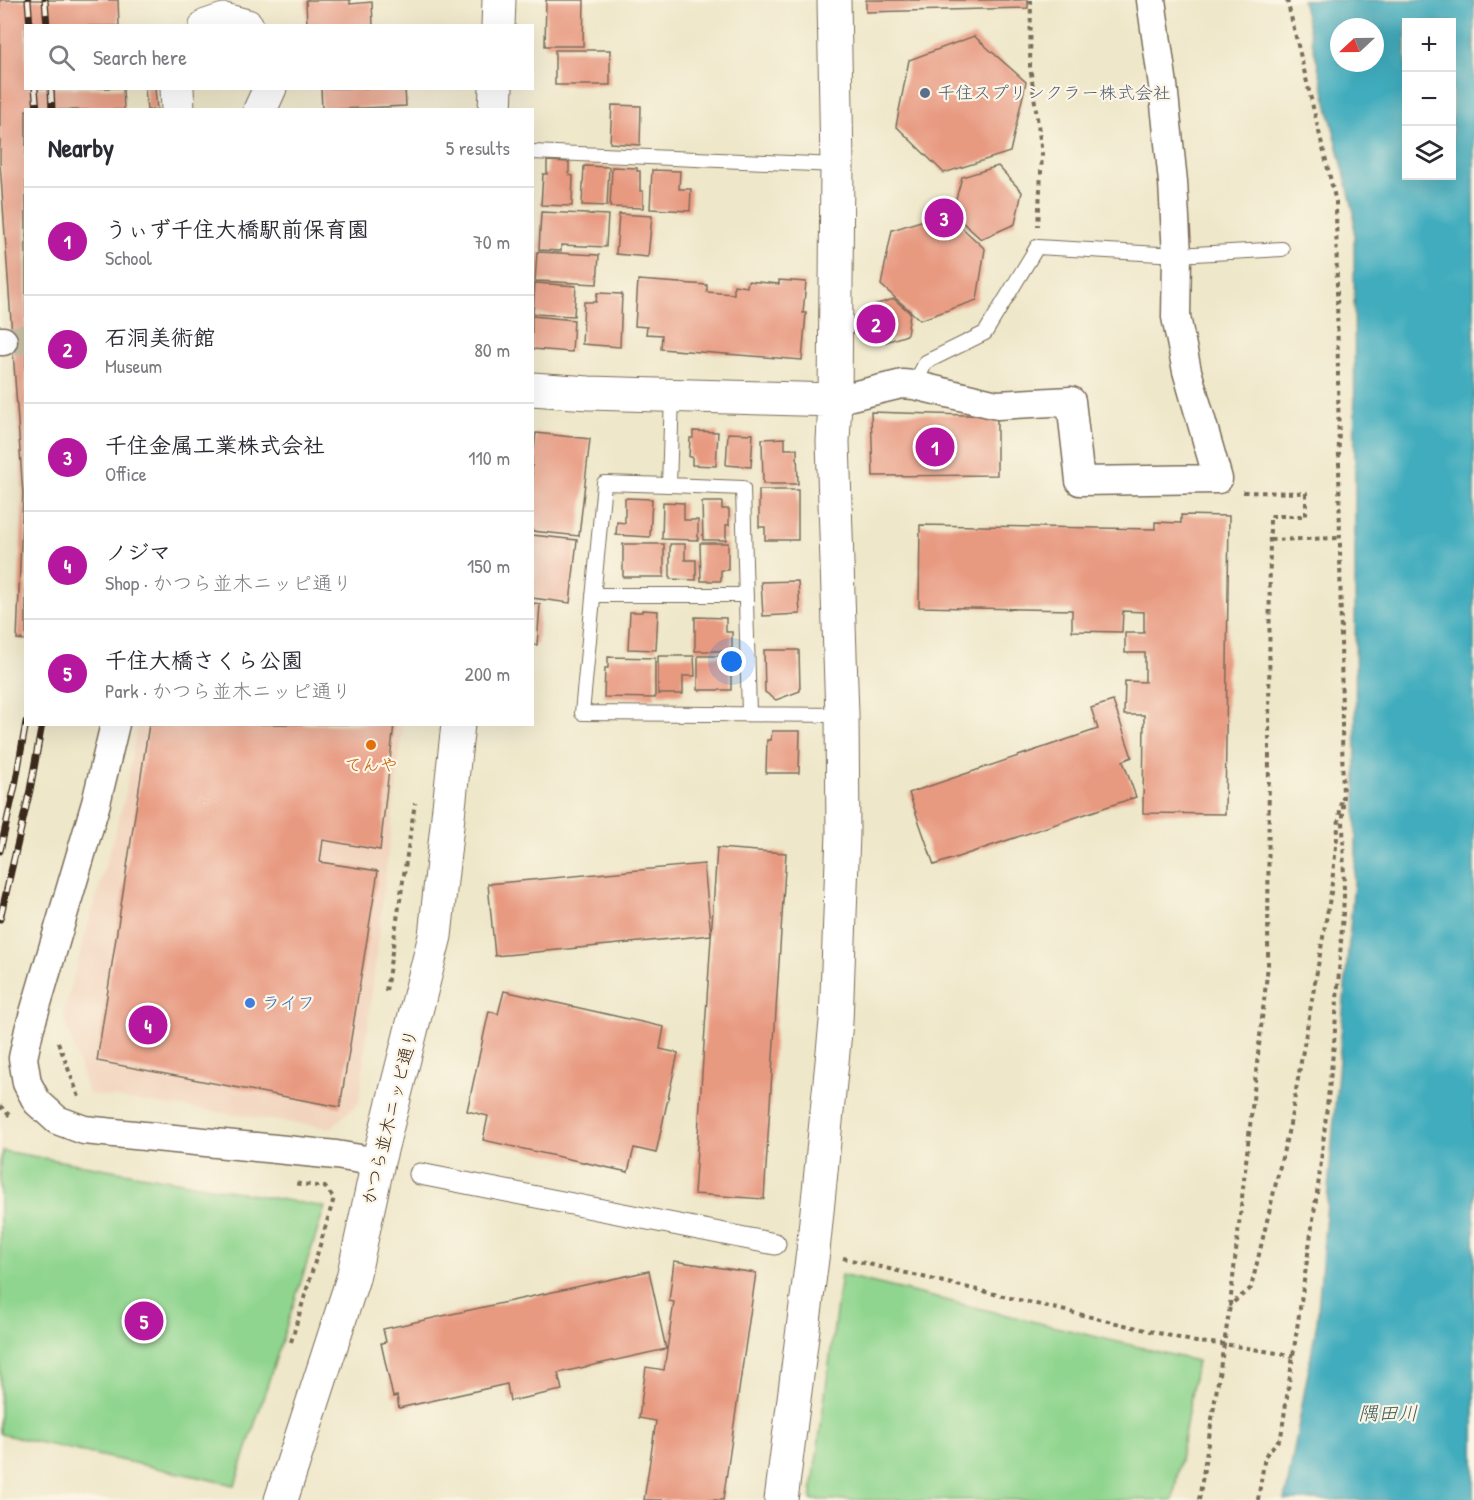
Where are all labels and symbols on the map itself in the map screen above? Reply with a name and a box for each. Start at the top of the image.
north arrow [1330,18,1384,72]
place label: 千住スプリンクラー株式会社 [937,80,1171,105]
marker: 千住スプリンクラー株式会社 [918,86,932,100]
pin: 3 [924,196,964,240]
pin: 2 [856,302,896,346]
pin: 1 [916,424,954,470]
your location [717,647,746,676]
marker: てんや [364,738,378,752]
place label: てんや [344,752,398,777]
place label: ライフ [262,990,315,1015]
marker: ライフ [243,996,257,1010]
pin: 4 [128,1002,168,1048]
street label: かつら並木ニッピ通り [356,1027,423,1207]
pin: 5 [124,1298,164,1344]
water label: 隅田川 [1358,1399,1418,1426]

